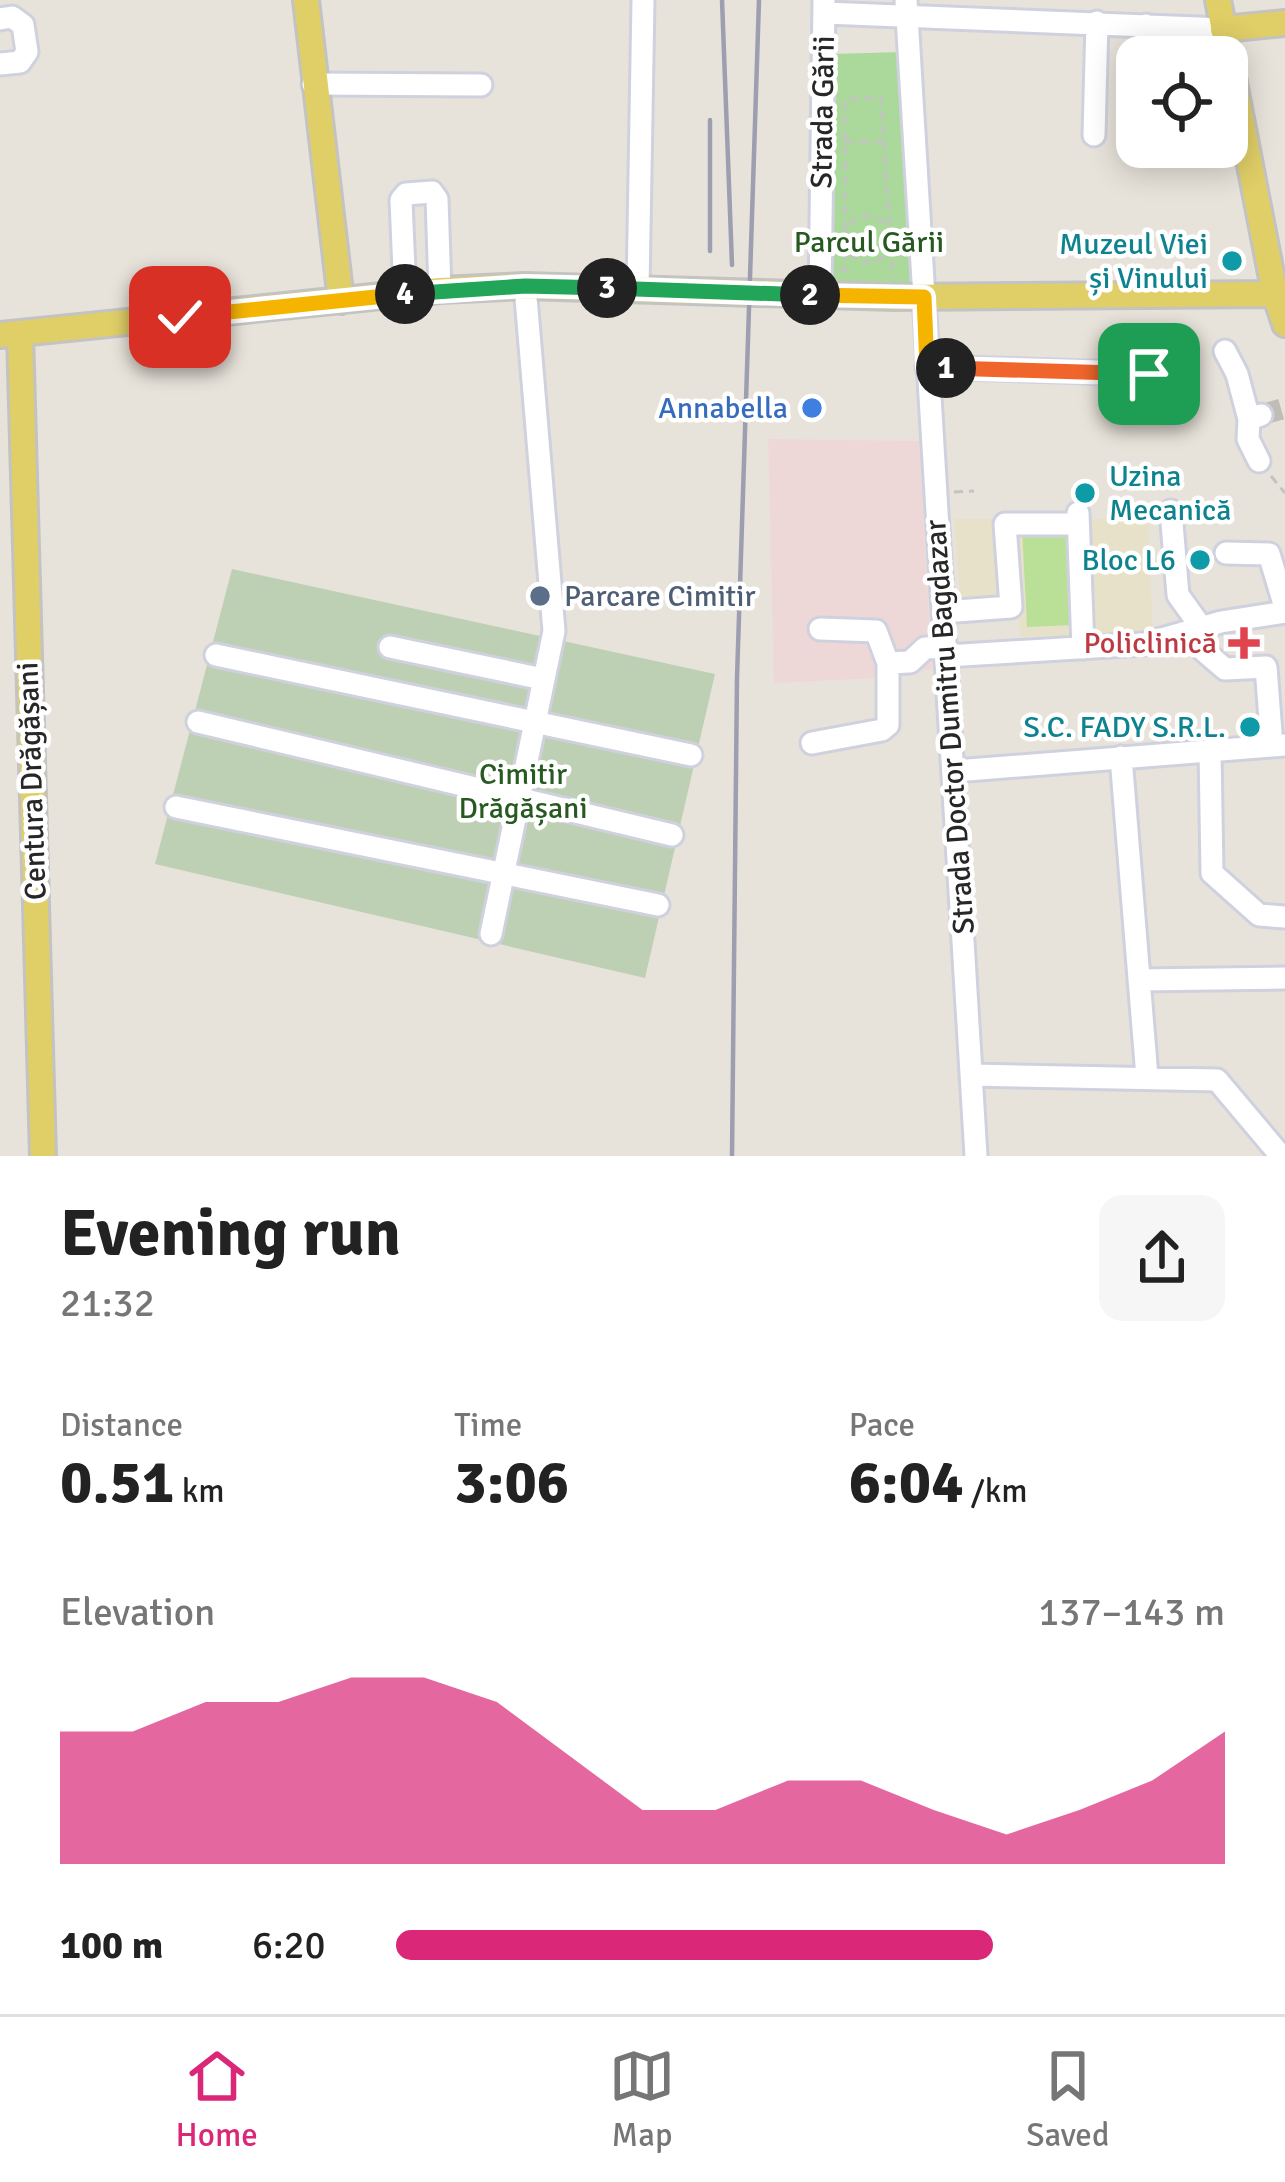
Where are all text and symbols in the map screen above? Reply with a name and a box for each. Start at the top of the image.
street label: Strada Gării [803,35,843,189]
map controls [1116,36,1248,168]
button: locate [1116,36,1248,168]
park label: Parcul Gării [794,224,944,261]
place label: Muzeul Viei și Vinului [1059,226,1208,297]
marker: Muzeul Viei și Vinului [1219,248,1245,274]
pin: 3 [577,258,637,318]
pin: 4 [375,264,435,324]
pin: 2 [780,265,840,325]
pin [129,266,231,368]
text: 3 [598,267,616,308]
text: 4 [396,273,414,314]
text: 2 [801,274,819,315]
icon: check [147,284,213,350]
pin [1098,323,1200,425]
pin: 1 [916,338,976,398]
icon: arrive [1116,341,1182,407]
text: 1 [937,347,955,388]
place label: Annabella [658,390,788,427]
marker: Annabella [799,395,825,421]
place label: Uzina Mecanică [1109,458,1231,529]
marker: Uzina Mecanică [1072,480,1098,506]
street label: Strada Doctor Dumitru Bagdazar [917,518,983,936]
place label: Bloc L6 [1081,542,1176,579]
marker: Bloc L6 [1187,547,1213,573]
place label: Parcare Cimitir [564,578,756,615]
marker: Parcare Cimitir [527,583,553,609]
place label: Policlinică [1084,625,1217,662]
marker: Policlinică [1228,627,1260,659]
street label: Centura Drăgășani [9,661,55,901]
place label: S.C. FADY S.R.L. [1023,709,1226,746]
marker: S.C. FADY S.R.L. [1237,714,1263,740]
park label: Cimitir Drăgășani [458,756,588,827]
text: Evening run [60,1193,401,1274]
button: share [1099,1195,1225,1321]
text: 21:32 [60,1279,155,1327]
text: Distance [60,1405,183,1446]
text: Time [454,1405,522,1446]
text: Pace [849,1405,915,1446]
text: 0.51 [60,1446,174,1520]
text: 3:06 [454,1446,569,1520]
text: 6:04 [849,1446,964,1520]
text: km [174,1471,225,1512]
text: /km [964,1471,1028,1512]
text: Elevation [60,1588,215,1636]
text: 137–143 m [1038,1588,1225,1636]
text: 100 m [60,1921,163,1969]
text: 6:20 [252,1921,326,1969]
tab: Home [176,2043,258,2156]
tab: Map [609,2043,675,2156]
tab: Saved [1026,2043,1109,2156]

